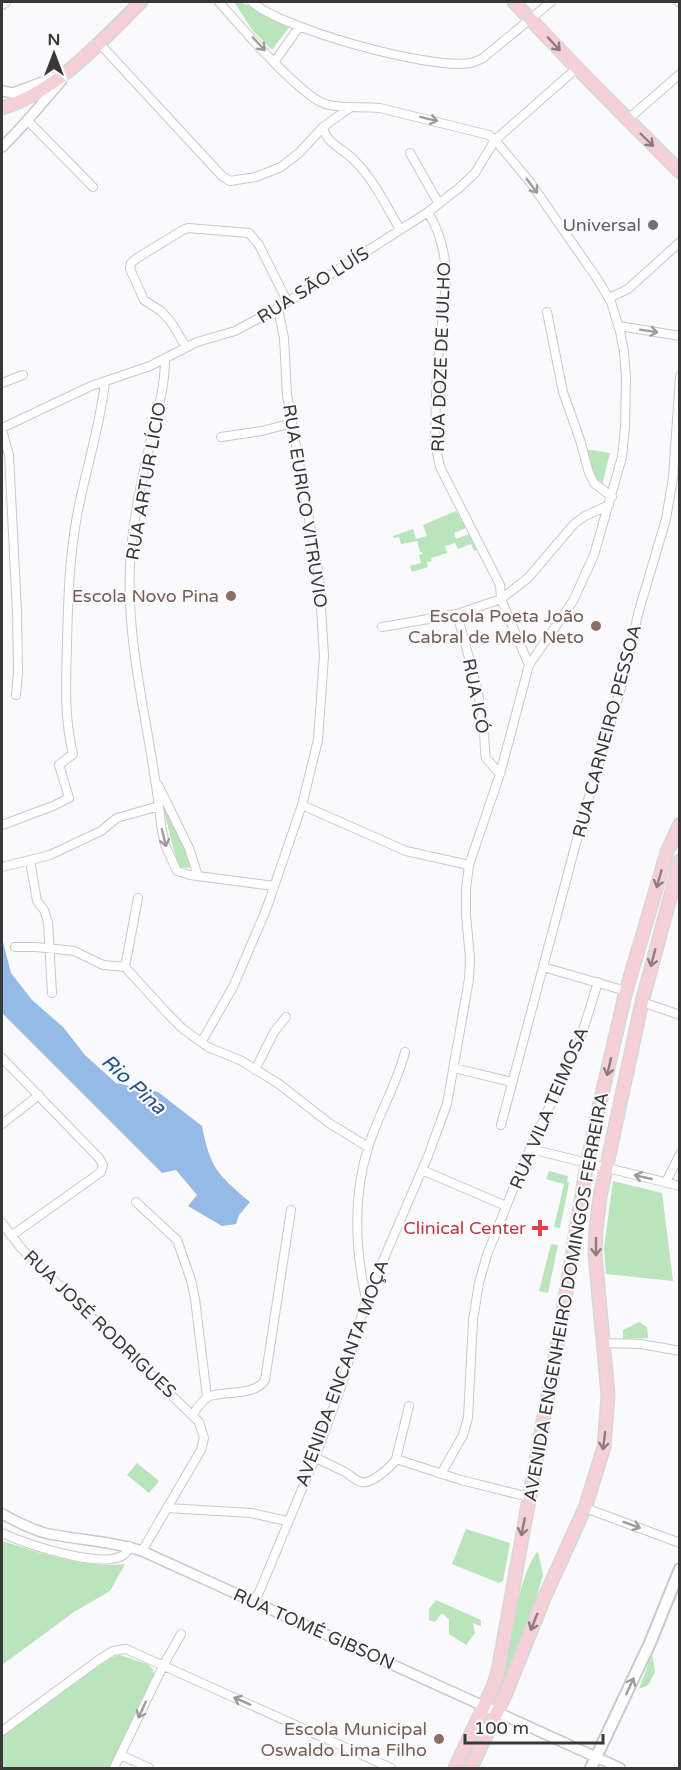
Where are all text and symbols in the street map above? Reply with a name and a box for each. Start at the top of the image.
north arrow [24,24,84,84]
text: N [48,30,60,50]
one-way arrow [547,36,561,51]
one-way arrow [252,37,266,52]
one-way arrow [419,114,438,125]
one-way arrow [640,132,655,147]
one-way arrow [526,177,538,193]
place label: Universal [563,214,641,236]
marker: Universal [646,218,660,232]
street label: RUA SÃO LUÍS [253,242,373,328]
street label: RUA DOZE DE JULHO [427,262,455,452]
one-way arrow [639,325,658,336]
street label: RUA ARTUR LÍCIO [121,400,171,562]
street label: RUA EURICO VITRUVIO [278,403,332,609]
place label: Escola Novo Pina [72,585,219,607]
marker: Escola Novo Pina [224,589,238,603]
place label: Escola Poeta João Cabral de Melo Neto [408,605,584,648]
marker: Escola Poeta João Cabral de Melo Neto [589,619,603,633]
street label: RUA CARNEIRO PESSOA [568,622,646,840]
street label: RUA ICÓ [458,657,494,735]
one-way arrow [158,828,170,847]
one-way arrow [653,869,664,888]
one-way arrow [647,948,659,967]
street label: RUA VILA TEIMOSA [505,1024,593,1192]
water label: Rio Pina [96,1050,171,1120]
one-way arrow [602,1058,614,1077]
street label: AVENIDA ENGENHEIRO DOMINGOS FERREIRA [519,1091,613,1503]
one-way arrow [634,1170,653,1182]
place label: Clinical Center [403,1217,526,1239]
marker: Clinical Center [531,1219,549,1237]
one-way arrow [590,1236,601,1256]
street label: RUA JOSÉ RODRIGUES [19,1246,181,1402]
street label: AVENIDA ENCANTA MOÇA [291,1257,393,1489]
one-way arrow [598,1430,609,1450]
one-way arrow [517,1517,528,1537]
one-way arrow [622,1521,641,1532]
street label: RUA TOMÉ GIBSON [230,1584,398,1674]
one-way arrow [528,1612,539,1631]
one-way arrow [624,1677,636,1695]
one-way arrow [233,1695,251,1706]
one-way arrow [135,1701,147,1719]
scale bar [465,1707,603,1745]
text: 100 m [474,1717,529,1739]
place label: Escola Municipal Oswaldo Lima Filho [260,1718,427,1761]
marker: Escola Municipal Oswaldo Lima Filho [432,1732,446,1746]

